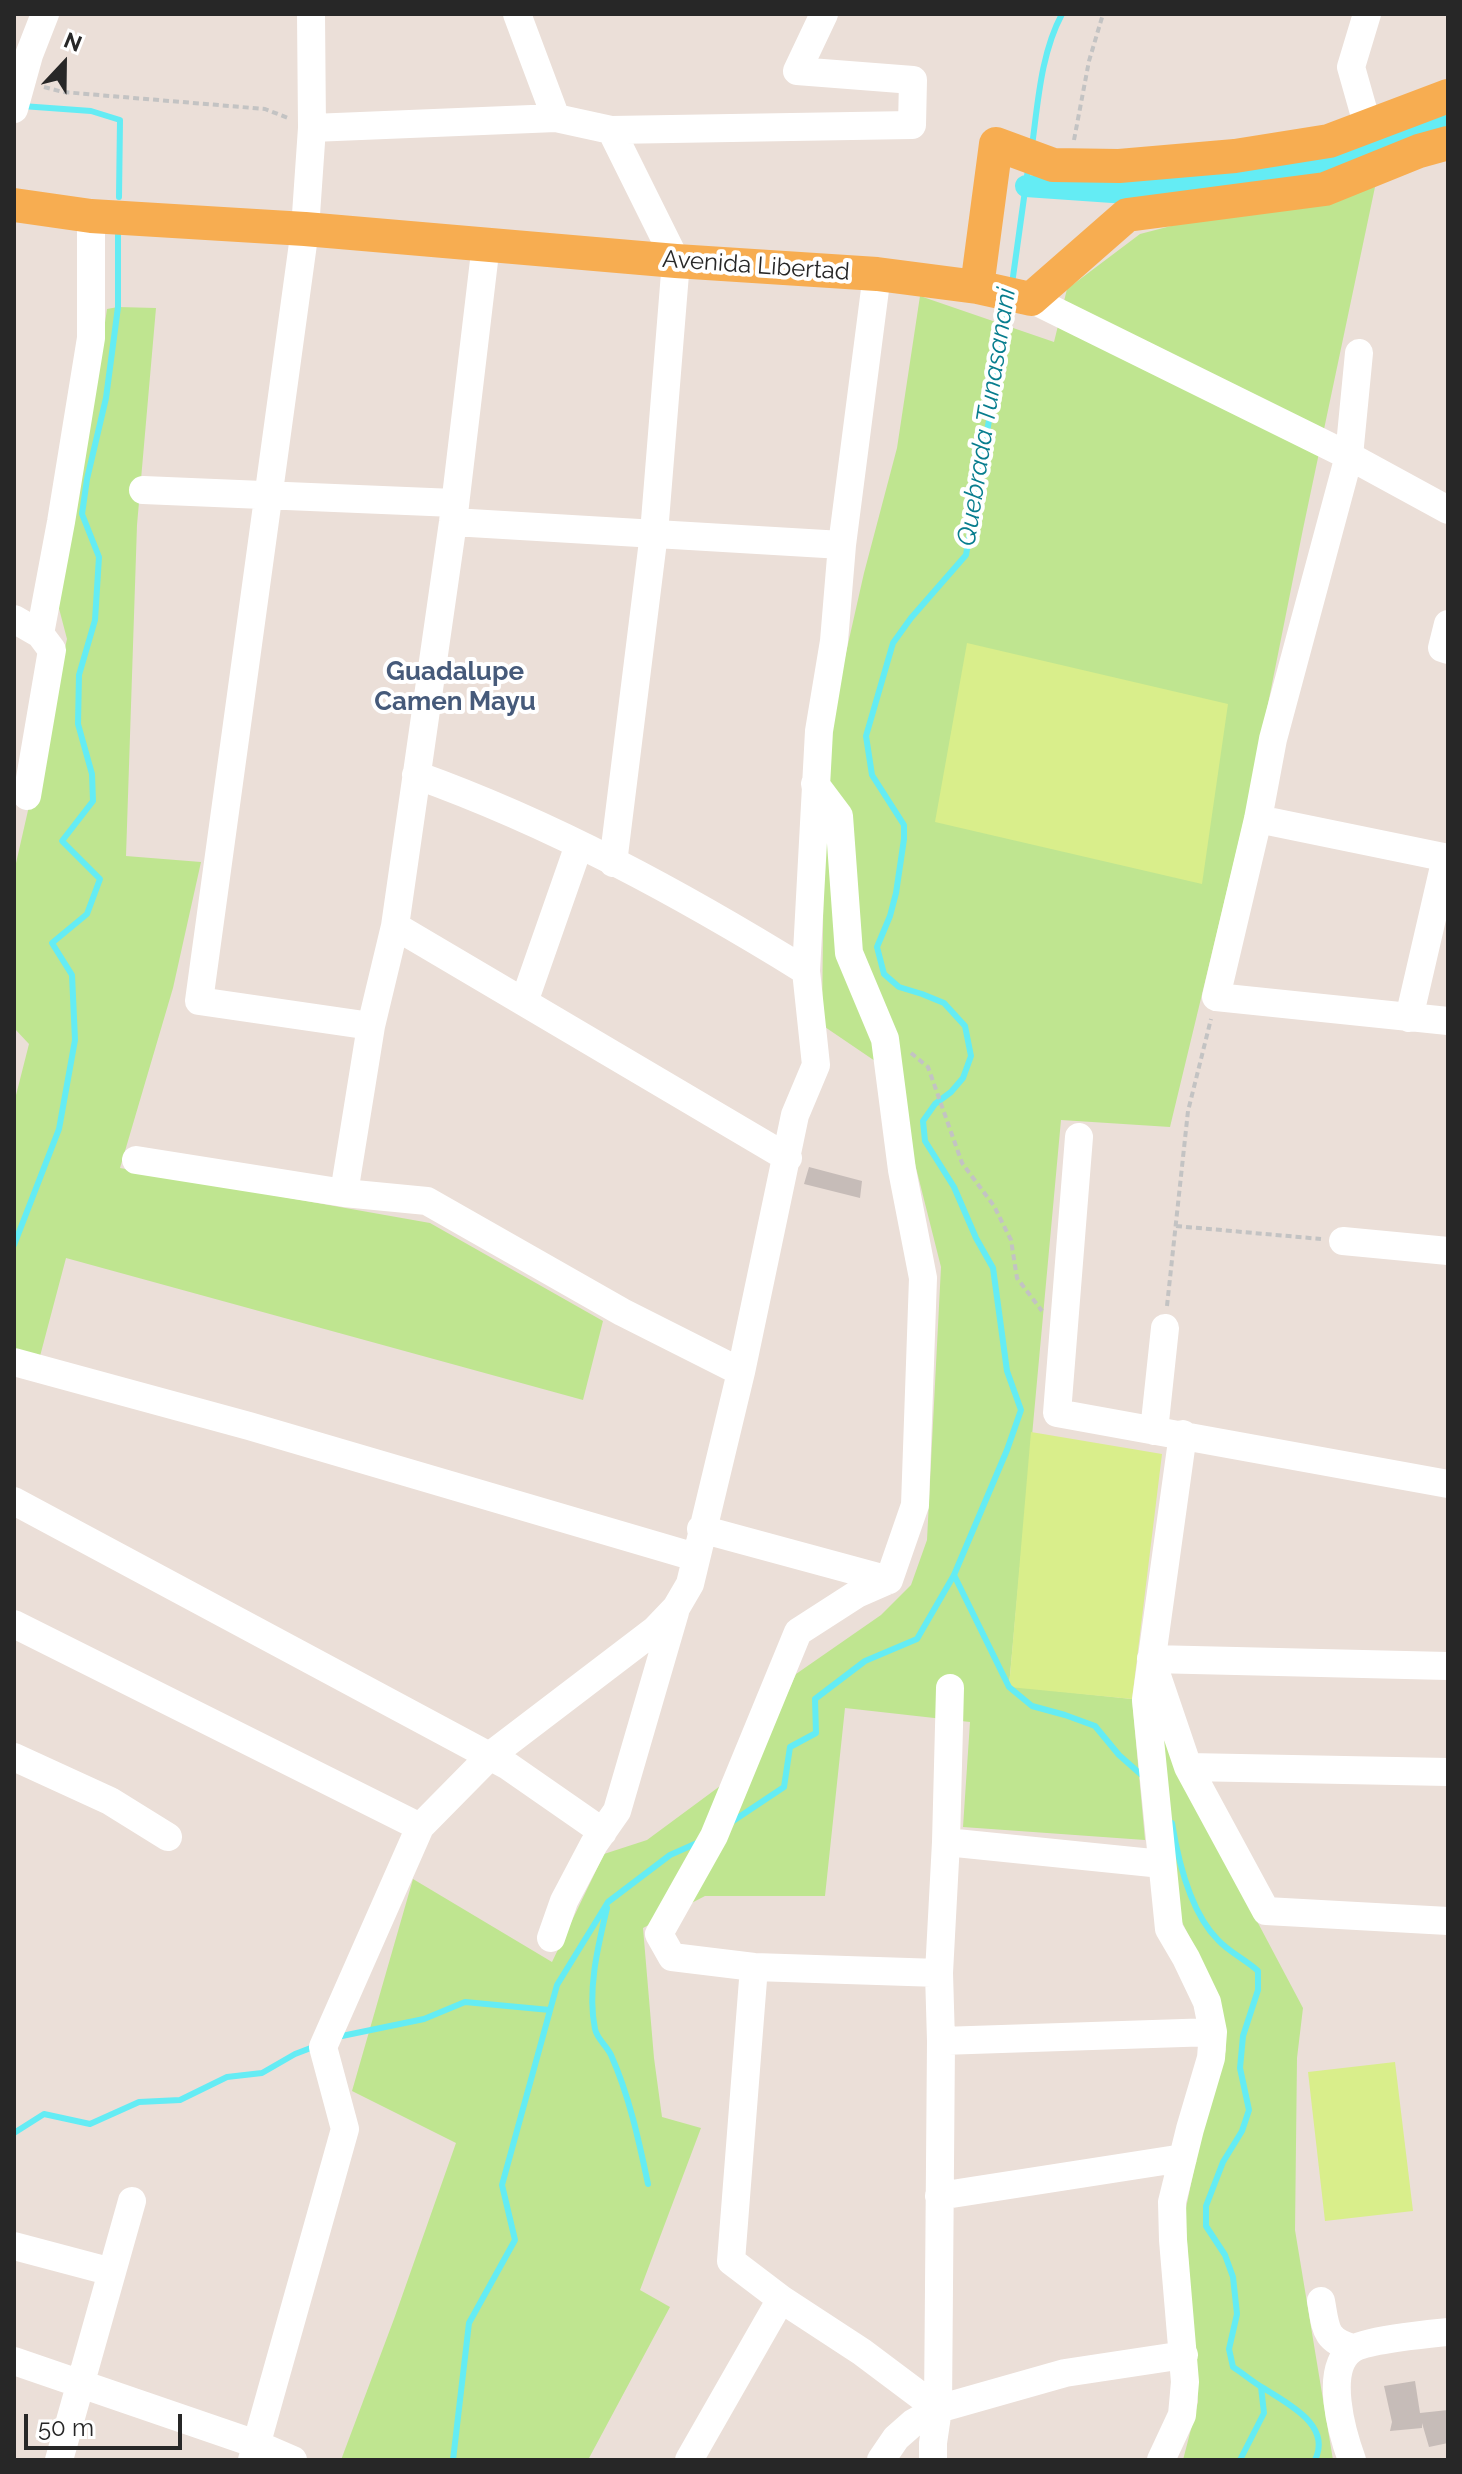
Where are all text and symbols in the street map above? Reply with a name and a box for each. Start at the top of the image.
north arrow [24,24,104,104]
text: N [60,27,86,57]
street label: Avenida Libertad [661,245,851,287]
water label: Quebrada Tunasanani [951,286,1023,548]
district label: Guadalupe Camen Mayu [374,656,536,718]
scale bar [28,2398,186,2448]
text: 50 m [38,2413,94,2442]

